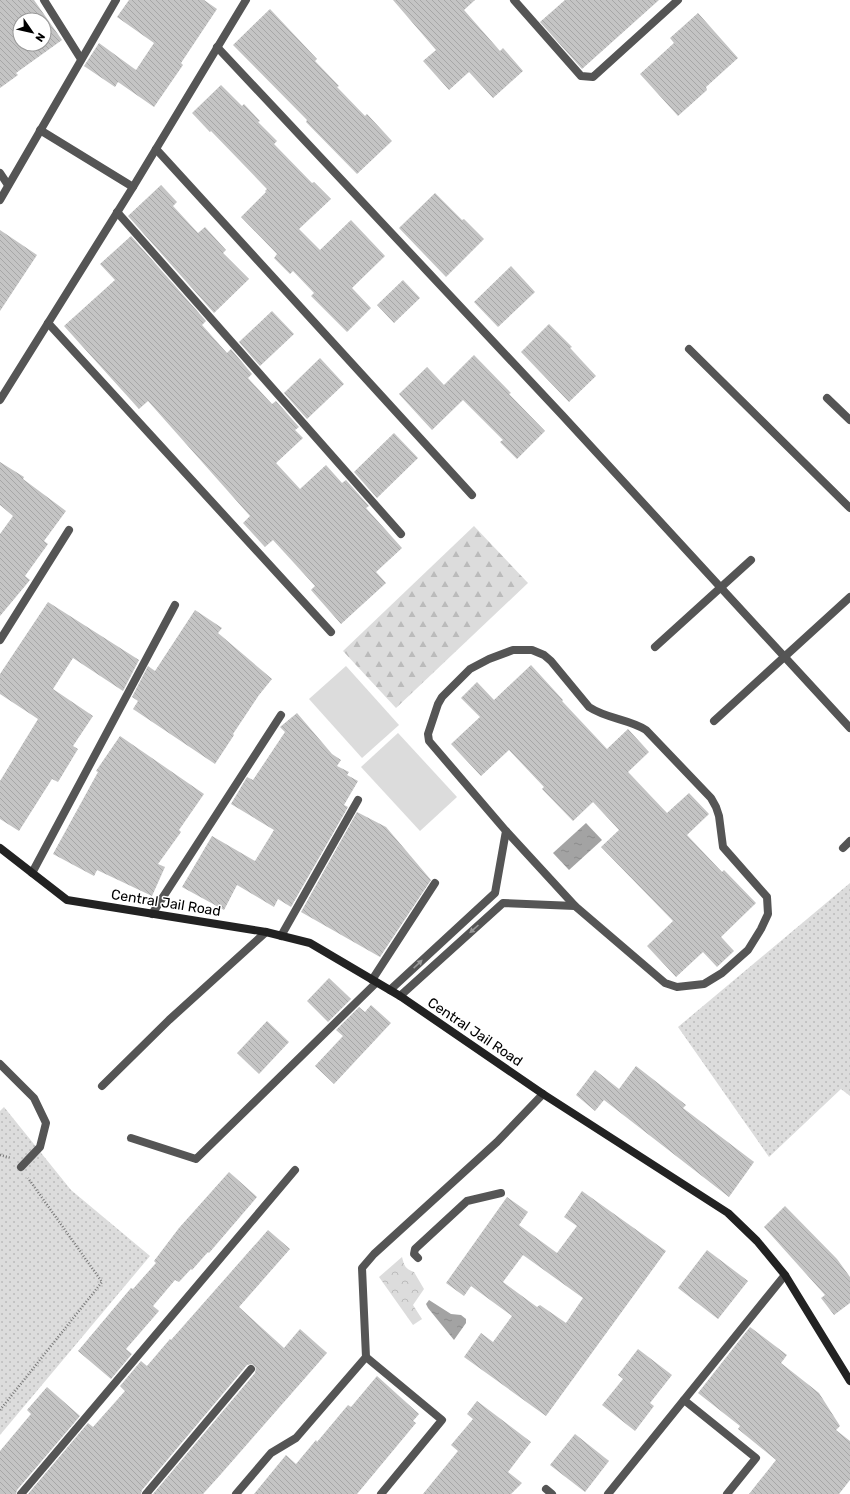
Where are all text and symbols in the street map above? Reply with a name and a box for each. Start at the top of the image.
north arrow [12,12,52,52]
text: N [32,30,47,44]
street label: Central Jail Road [110,886,222,920]
one-way arrow [469,924,479,933]
one-way arrow [413,959,423,969]
street label: Central Jail Road [424,994,526,1070]

